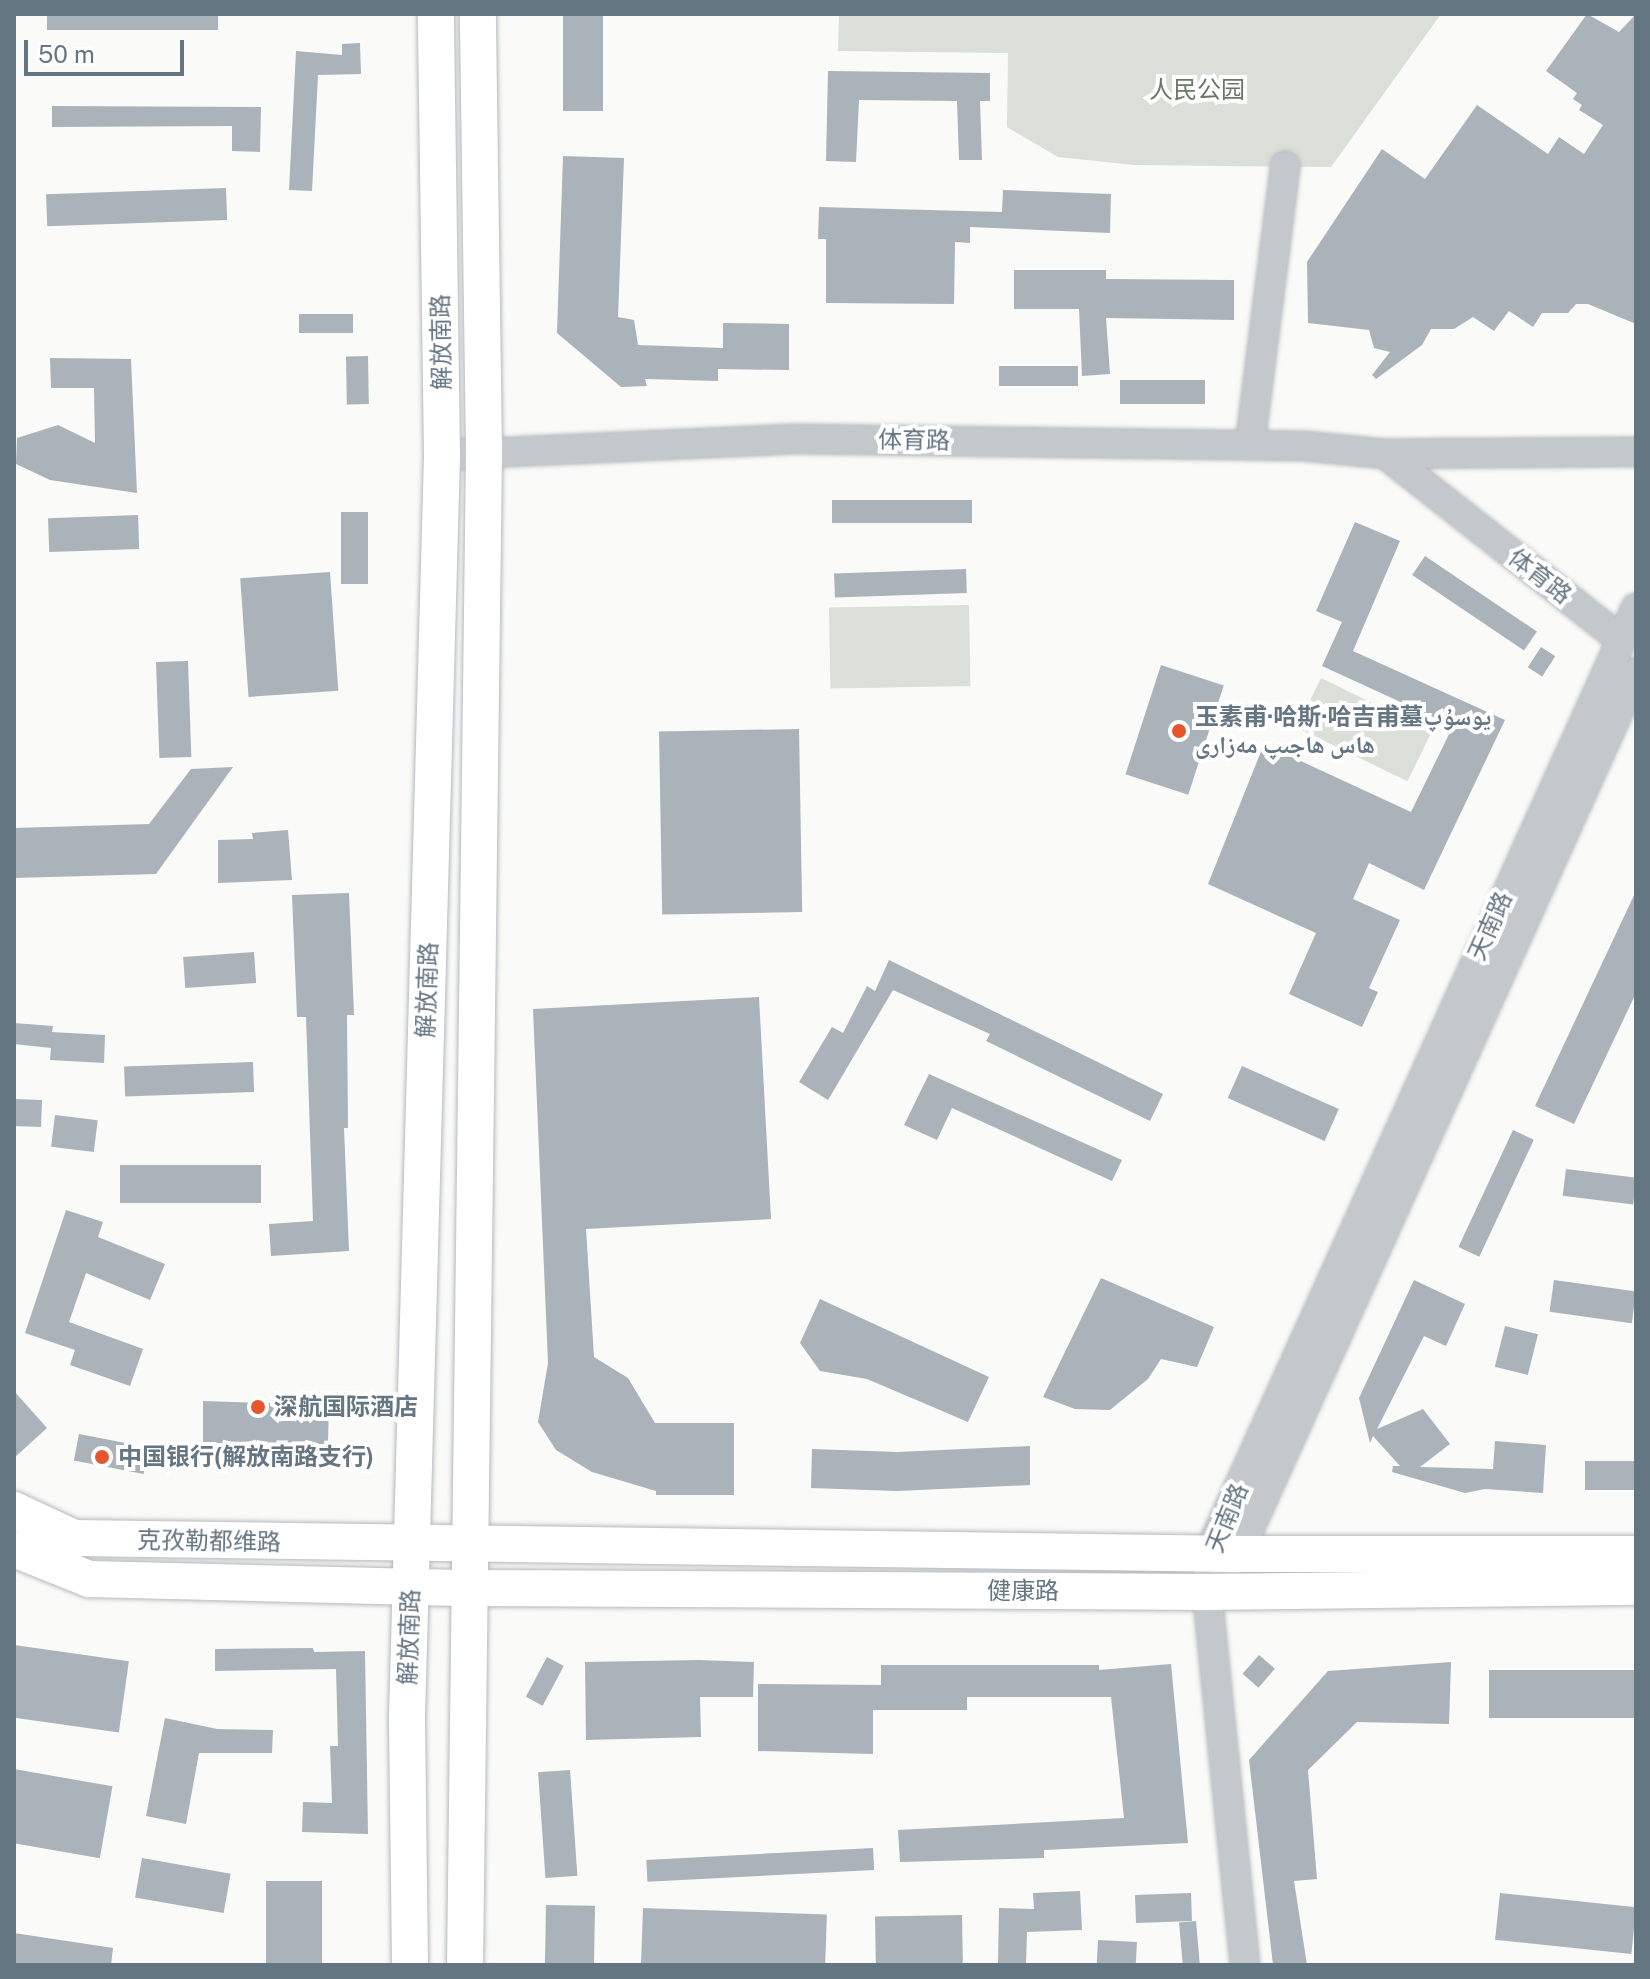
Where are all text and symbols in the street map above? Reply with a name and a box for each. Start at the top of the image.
scale bar [28,24,188,74]
text: 50 m [38,40,95,68]
park label: 人民公园 [1149,76,1245,104]
street label: 解放南路 [426,294,456,390]
street label: 体育路 [878,425,950,455]
street label: 体育路 [1503,542,1577,610]
place label: 玉素甫·哈斯·哈吉甫墓يوسۇپ ھاس ھاجىپ مەزارى [1195,703,1491,759]
marker: 玉素甫·哈斯·哈吉甫墓يوسۇپ ھاس ھاجىپ مەزارى [1170,722,1188,740]
street label: 天南路 [1462,887,1518,965]
street label: 解放南路 [411,942,443,1038]
place label: 深航国际酒店 [274,1393,418,1421]
marker: 深航国际酒店 [249,1398,267,1416]
place label: 中国银行(解放南路支行) [118,1443,374,1471]
marker: 中国银行(解放南路支行) [93,1448,111,1466]
street label: 天南路 [1200,1479,1254,1557]
street label: 克孜勒都维路 [137,1525,281,1557]
street label: 健康路 [987,1577,1059,1605]
street label: 解放南路 [393,1589,425,1685]

